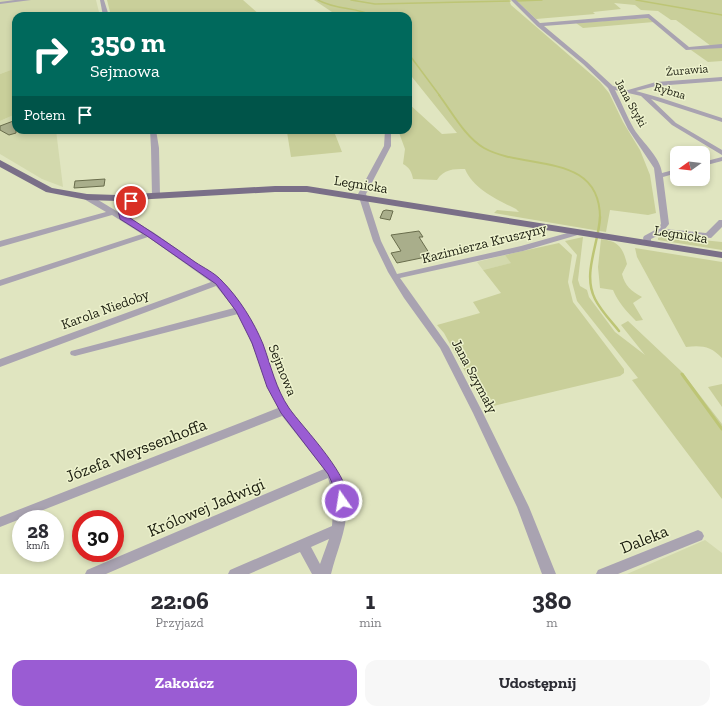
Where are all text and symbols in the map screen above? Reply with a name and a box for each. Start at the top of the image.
text: 350 m [90,26,165,59]
icon: right [24,28,76,80]
text: Sejmowa [90,60,160,82]
street label: Żurawia [665,61,709,79]
street label: Jana Styki [612,77,650,130]
street label: Rybna [652,80,688,102]
icon: arrive [74,104,96,126]
text: Potem [24,106,66,124]
north arrow [670,146,710,186]
map controls [670,146,710,186]
street label: Legnicka [333,172,389,197]
pin [114,184,148,218]
icon: arrive [120,190,142,212]
street label: Kazimierza Kruszyny [420,220,549,267]
street label: Legnicka [653,222,709,247]
street label: Karola Niedoby [59,285,152,333]
street label: Jana Szymały [448,336,502,417]
street label: Sejmowa [265,342,301,399]
street label: Józefa Weyssenhoffa [63,414,209,486]
street label: Królowej Jadwigi [145,473,268,542]
position arrow [321,480,363,522]
speed limit sign: 30 [72,510,124,562]
text: 28 [27,519,49,543]
street label: Daleka [617,520,671,558]
text: km/h [27,540,49,552]
text: 22:06 [150,586,209,615]
text: 1 [366,586,375,615]
text: 380 [532,586,572,615]
text: Przyjazd [156,615,204,630]
text: min [359,615,382,630]
text: m [546,615,557,630]
button: Zakończ [12,660,357,706]
button: Udostępnij [365,660,710,706]

